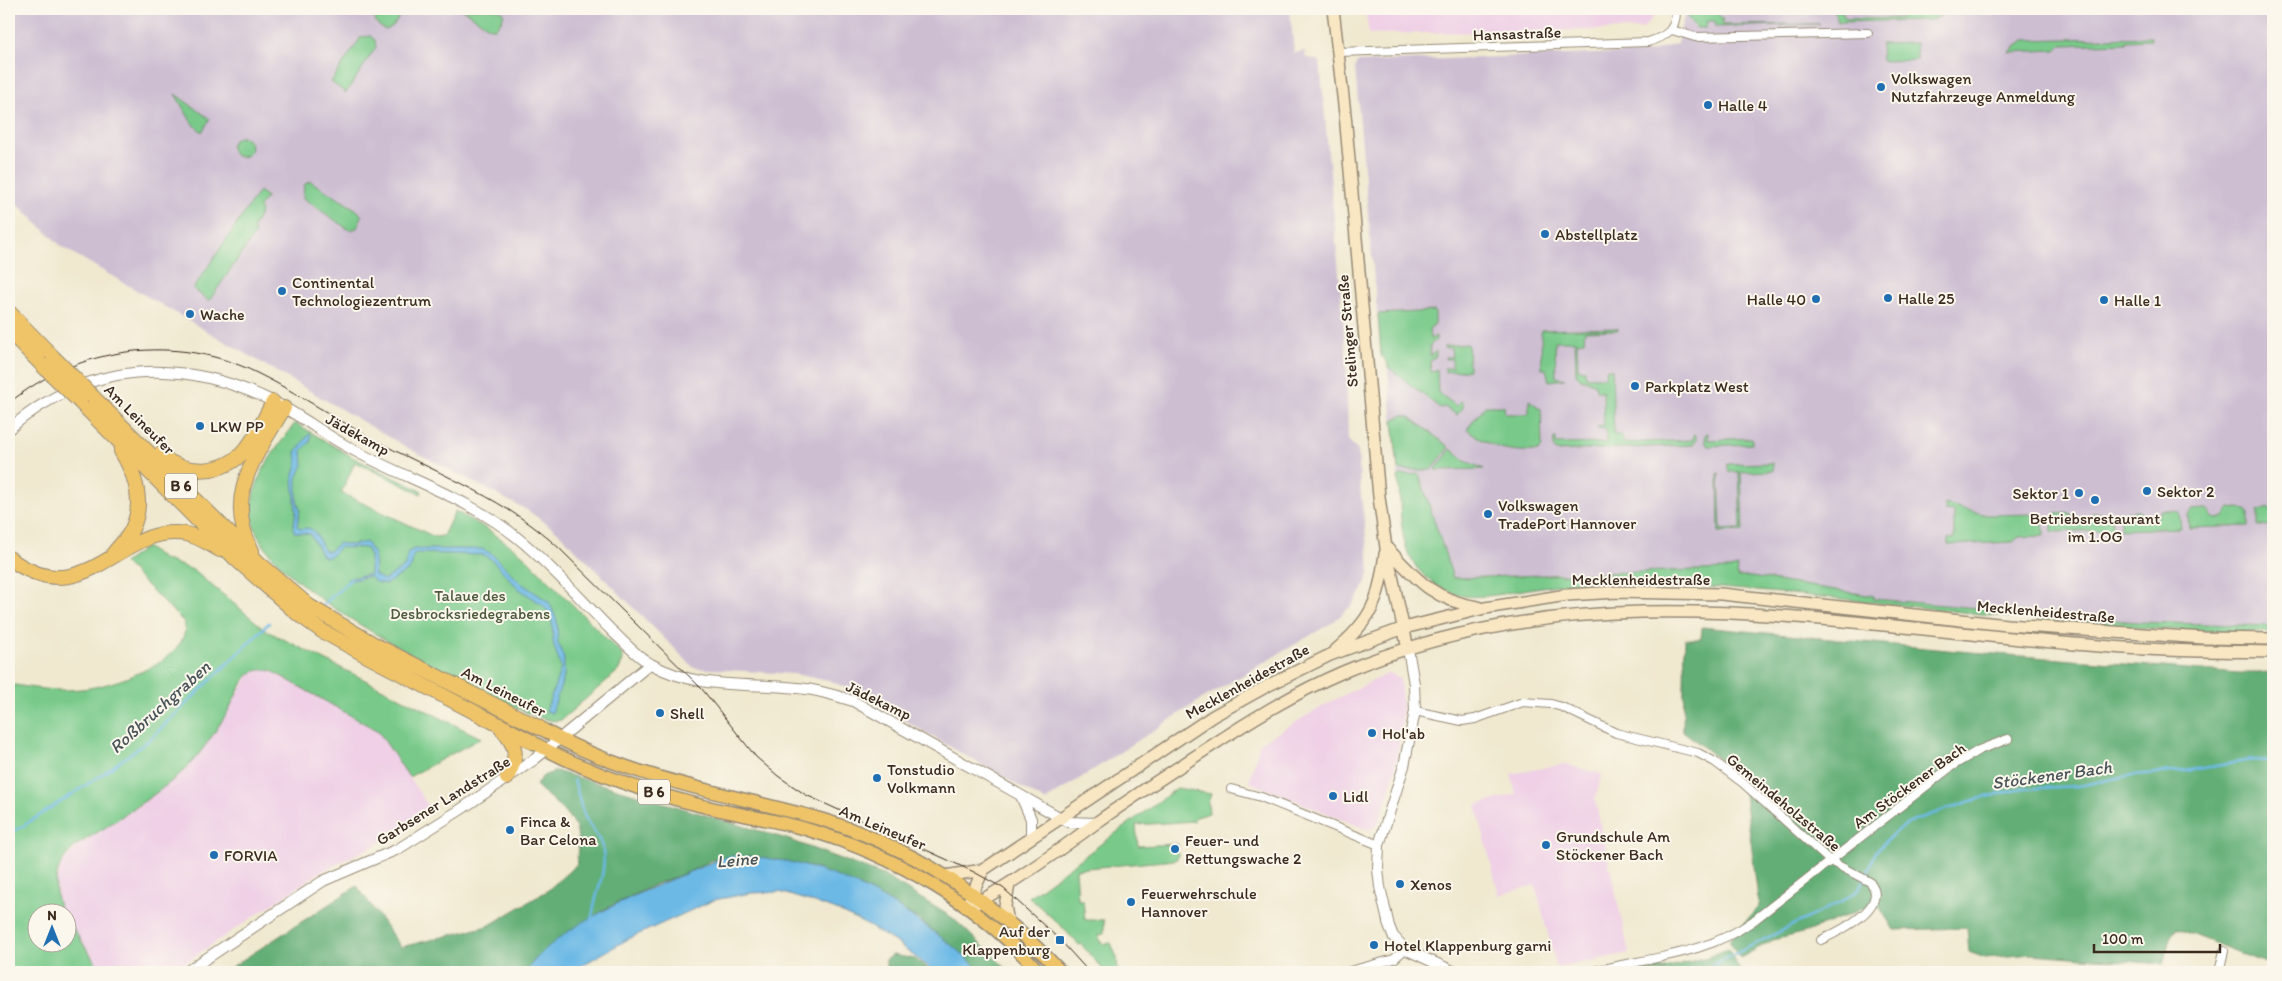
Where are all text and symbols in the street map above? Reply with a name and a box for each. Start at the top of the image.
street label: Hansastraße [1472,22,1562,45]
place label: Volkswagen Nutzfahrzeuge Anmeldung [1891,69,2076,106]
marker: Volkswagen Nutzfahrzeuge Anmeldung [1875,81,1887,93]
place label: Halle 4 [1718,96,1768,115]
marker: Halle 4 [1702,99,1714,111]
place label: Abstellplatz [1555,225,1638,244]
marker: Abstellplatz [1539,228,1551,240]
place label: Continental Technologiezentrum [292,273,432,310]
street label: Stelinger Straße [1333,274,1362,388]
marker: Continental Technologiezentrum [276,285,288,297]
place label: Halle 25 [1898,289,1954,308]
place label: Halle 40 [1747,290,1806,309]
place label: Halle 1 [2114,291,2162,310]
marker: Halle 25 [1882,292,1894,304]
marker: Halle 40 [1810,293,1822,305]
marker: Halle 1 [2098,294,2110,306]
place label: Wache [200,305,245,324]
marker: Wache [184,308,196,320]
place label: Parkplatz West [1645,377,1749,396]
street label: Am Leineufer [100,380,179,459]
marker: Parkplatz West [1629,380,1641,392]
street label: Jädekamp [322,409,393,460]
place label: LKW PP [210,417,264,436]
marker: LKW PP [194,420,206,432]
road number: B 6 [165,474,197,498]
place label: Sektor 2 [2157,482,2215,501]
place label: Sektor 1 [2013,484,2070,503]
marker: Sektor 2 [2141,485,2153,497]
marker: Sektor 1 [2073,487,2085,499]
marker: Betriebsrestaurant im 1.OG [2089,494,2101,506]
place label: Volkswagen TradePort Hannover [1498,496,1636,533]
marker: Volkswagen TradePort Hannover [1482,508,1494,520]
place label: Betriebsrestaurant im 1.OG [2030,509,2160,546]
street label: Mecklenheidestraße [1572,570,1710,589]
park label: Talaue des Desbrocksriedegrabens [390,586,550,623]
street label: Mecklenheidestraße [1976,596,2116,627]
street label: Mecklenheidestraße [1182,640,1312,723]
water label: Roßbruchgraben [105,656,215,758]
street label: Am Leineufer [458,662,550,721]
street label: Jädekamp [843,677,914,724]
place label: Shell [670,704,705,723]
marker: Shell [654,707,666,719]
place label: Hol'ab [1382,724,1425,743]
marker: Hol'ab [1366,727,1378,739]
street label: Am Stöckener Bach [1849,738,1969,833]
street label: Gemeindeholzstraße [1723,749,1844,855]
street label: Garbsener Landstraße [373,751,514,849]
water label: Stöckener Bach [1991,756,2114,794]
place label: Tonstudio Volkmann [887,760,956,797]
marker: Tonstudio Volkmann [871,772,883,784]
road number: B 6 [638,780,670,804]
place label: Lidl [1343,787,1369,806]
marker: Lidl [1327,790,1339,802]
street label: Am Leineufer [837,801,930,854]
place label: Finca & Bar Celona [520,812,597,849]
marker: Finca & Bar Celona [504,824,516,836]
place label: Grundschule Am Stöckener Bach [1556,827,1670,864]
place label: Feuer- und Rettungswache 2 [1185,831,1302,868]
marker: Grundschule Am Stöckener Bach [1540,839,1552,851]
marker: Feuer- und Rettungswache 2 [1169,843,1181,855]
place label: FORVIA [224,846,277,865]
water label: Leine [716,847,760,873]
marker: FORVIA [208,849,220,861]
place label: Xenos [1410,875,1452,894]
marker: Xenos [1394,878,1406,890]
place label: Feuerwehrschule Hannover [1141,884,1257,921]
marker: Feuerwehrschule Hannover [1125,896,1137,908]
north arrow [28,904,78,954]
text: N [47,907,57,924]
scale bar [2094,921,2221,953]
place label: Auf der Klappenburg [962,922,1051,959]
text: 100 m [2102,930,2144,948]
marker: Auf der Klappenburg [1054,934,1066,946]
place label: Hotel Klappenburg garni [1384,936,1551,955]
marker: Hotel Klappenburg garni [1368,939,1380,951]

